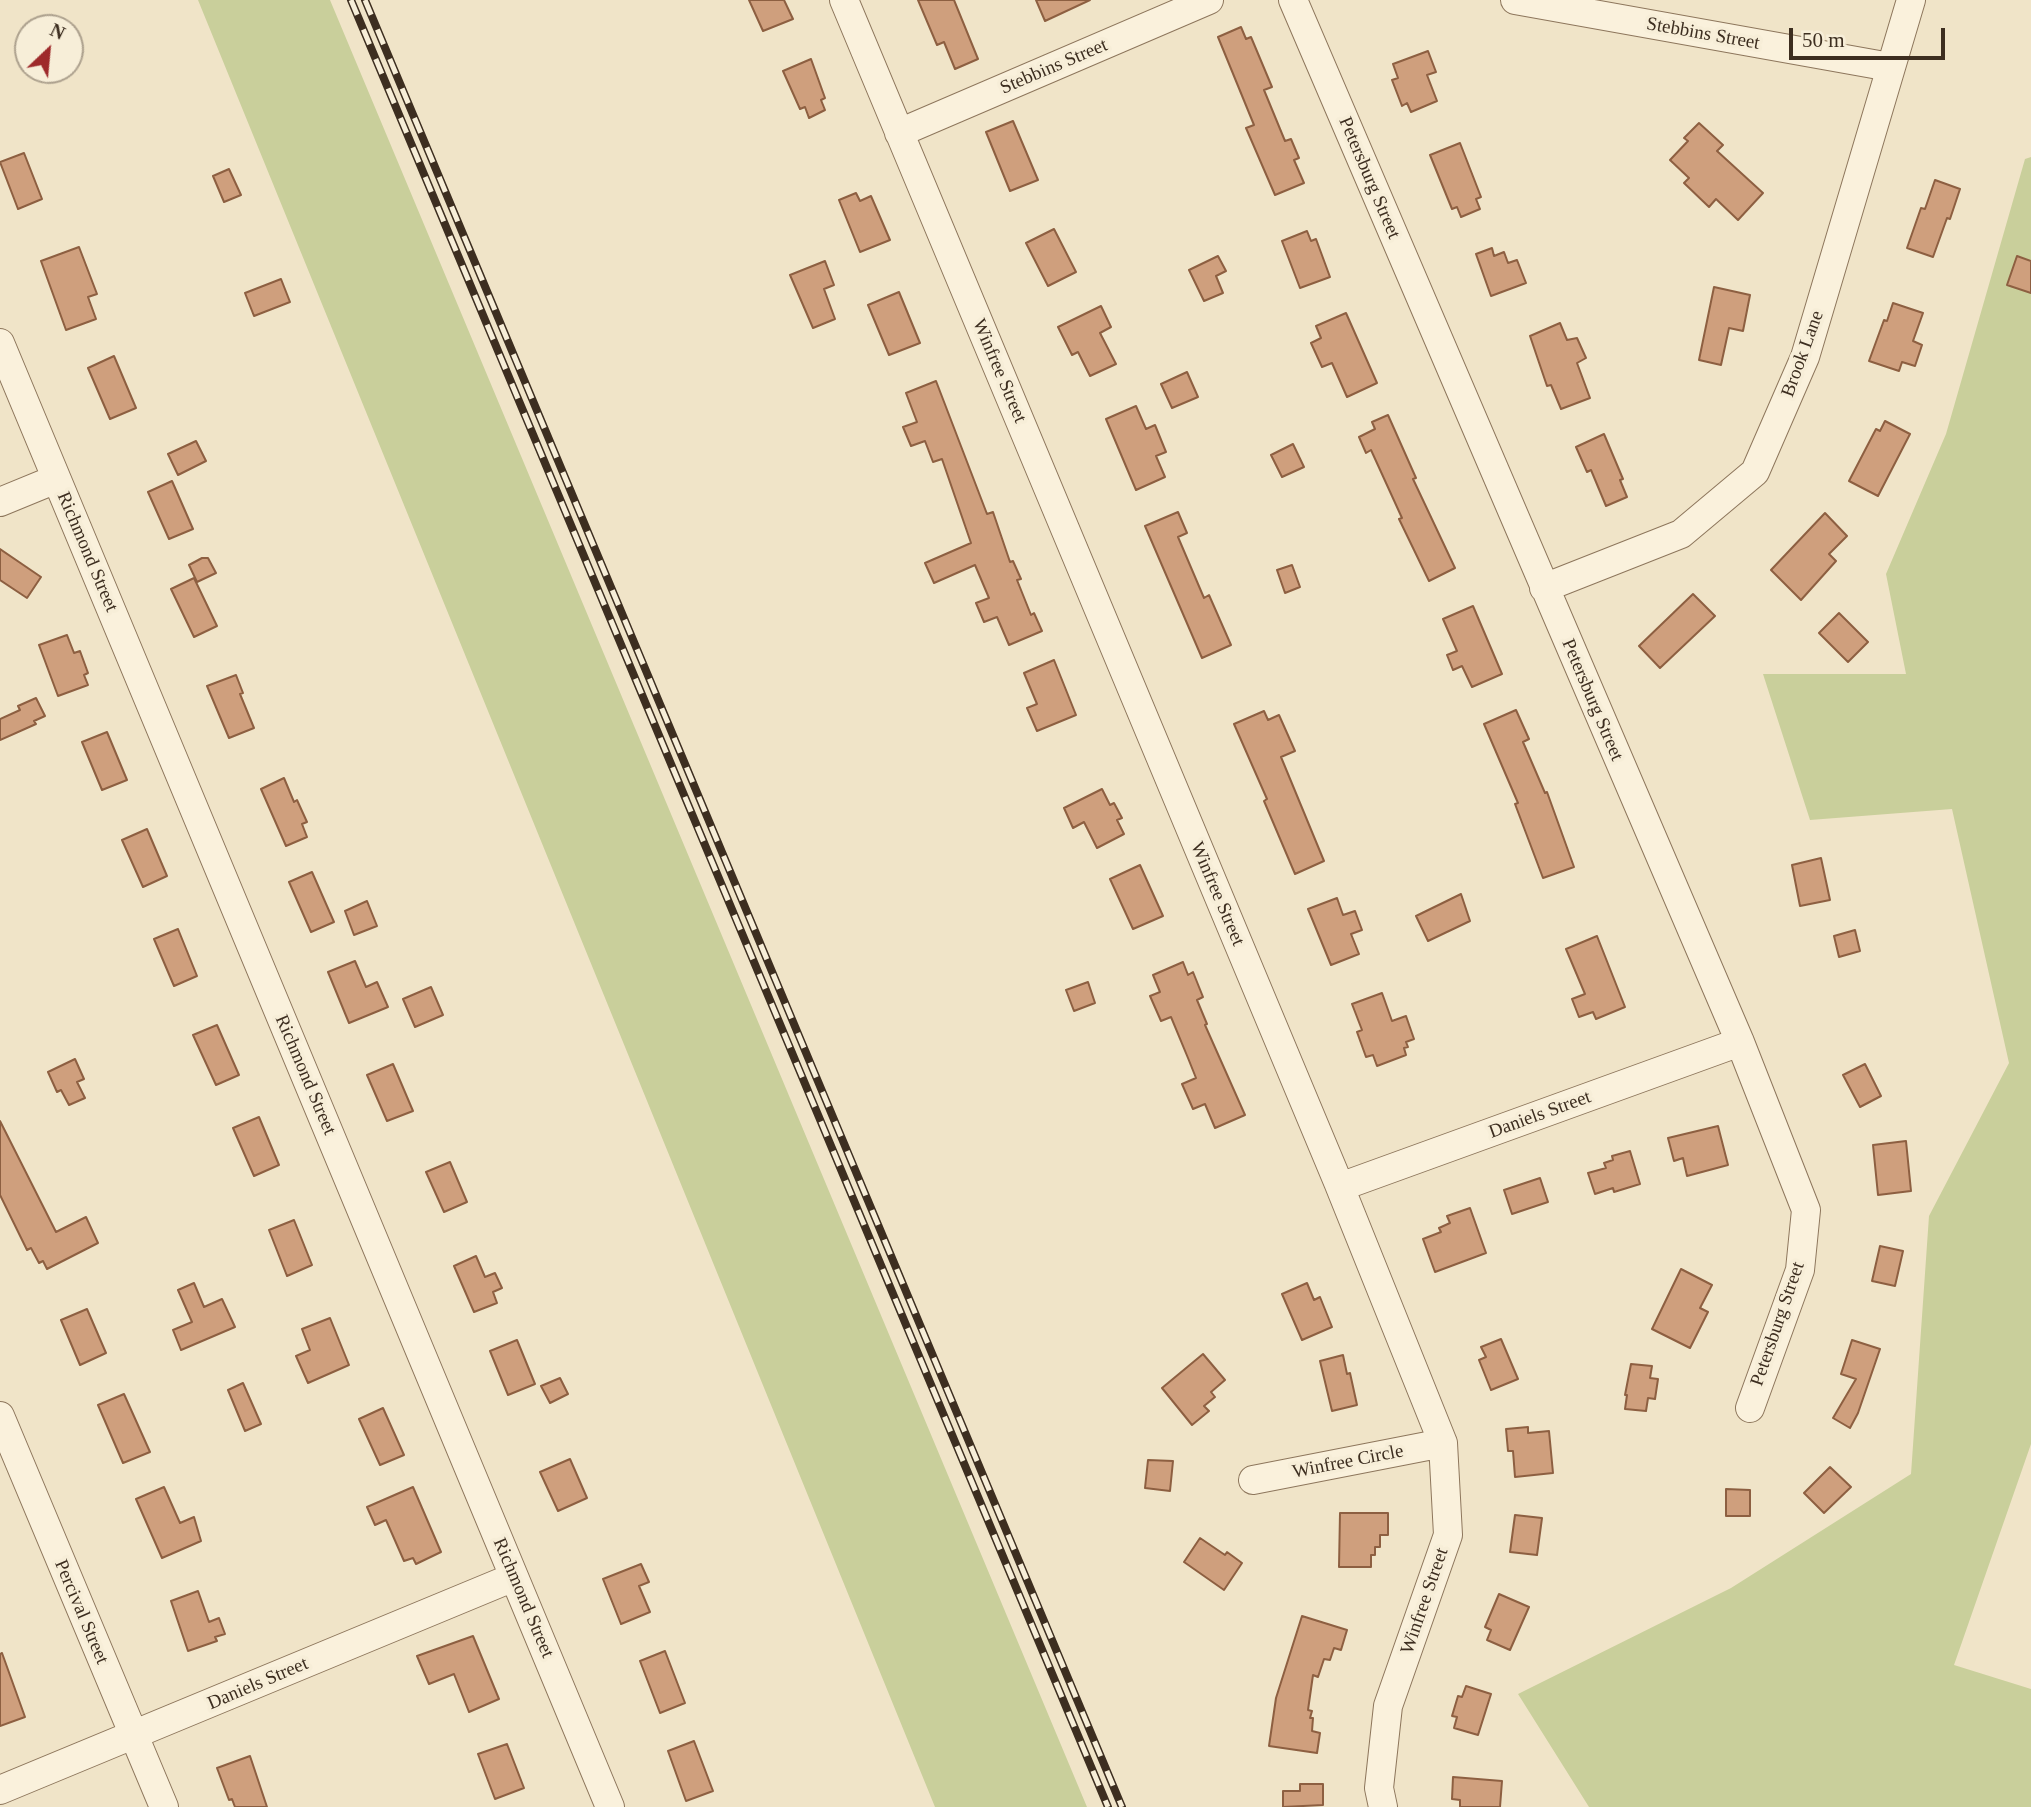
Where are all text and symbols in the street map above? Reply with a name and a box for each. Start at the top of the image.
street label: Stebbins Street [1645,13,1761,55]
north arrow [14,14,84,84]
scale bar [1793,14,1949,58]
text: N [47,19,68,44]
text: 50 m [1802,28,1845,52]
street label: Stebbins Street [997,34,1111,100]
street label: Petersburg Street [1333,114,1405,242]
street label: Brook Lane [1777,308,1829,400]
street label: Winfree Street [967,316,1031,426]
street label: Richmond Street [51,489,123,615]
street label: Petersburg Street [1556,636,1628,764]
street label: Winfree Street [1185,839,1249,949]
street label: Richmond Street [269,1012,341,1138]
street label: Daniels Street [1486,1086,1594,1144]
street label: Petersburg Street [1746,1259,1810,1389]
street label: Winfree Circle [1291,1440,1405,1484]
street label: Richmond Street [487,1535,559,1661]
street label: Winfree Street [1396,1545,1454,1657]
street label: Percival Street [49,1556,113,1668]
street label: Daniels Street [204,1653,312,1715]

